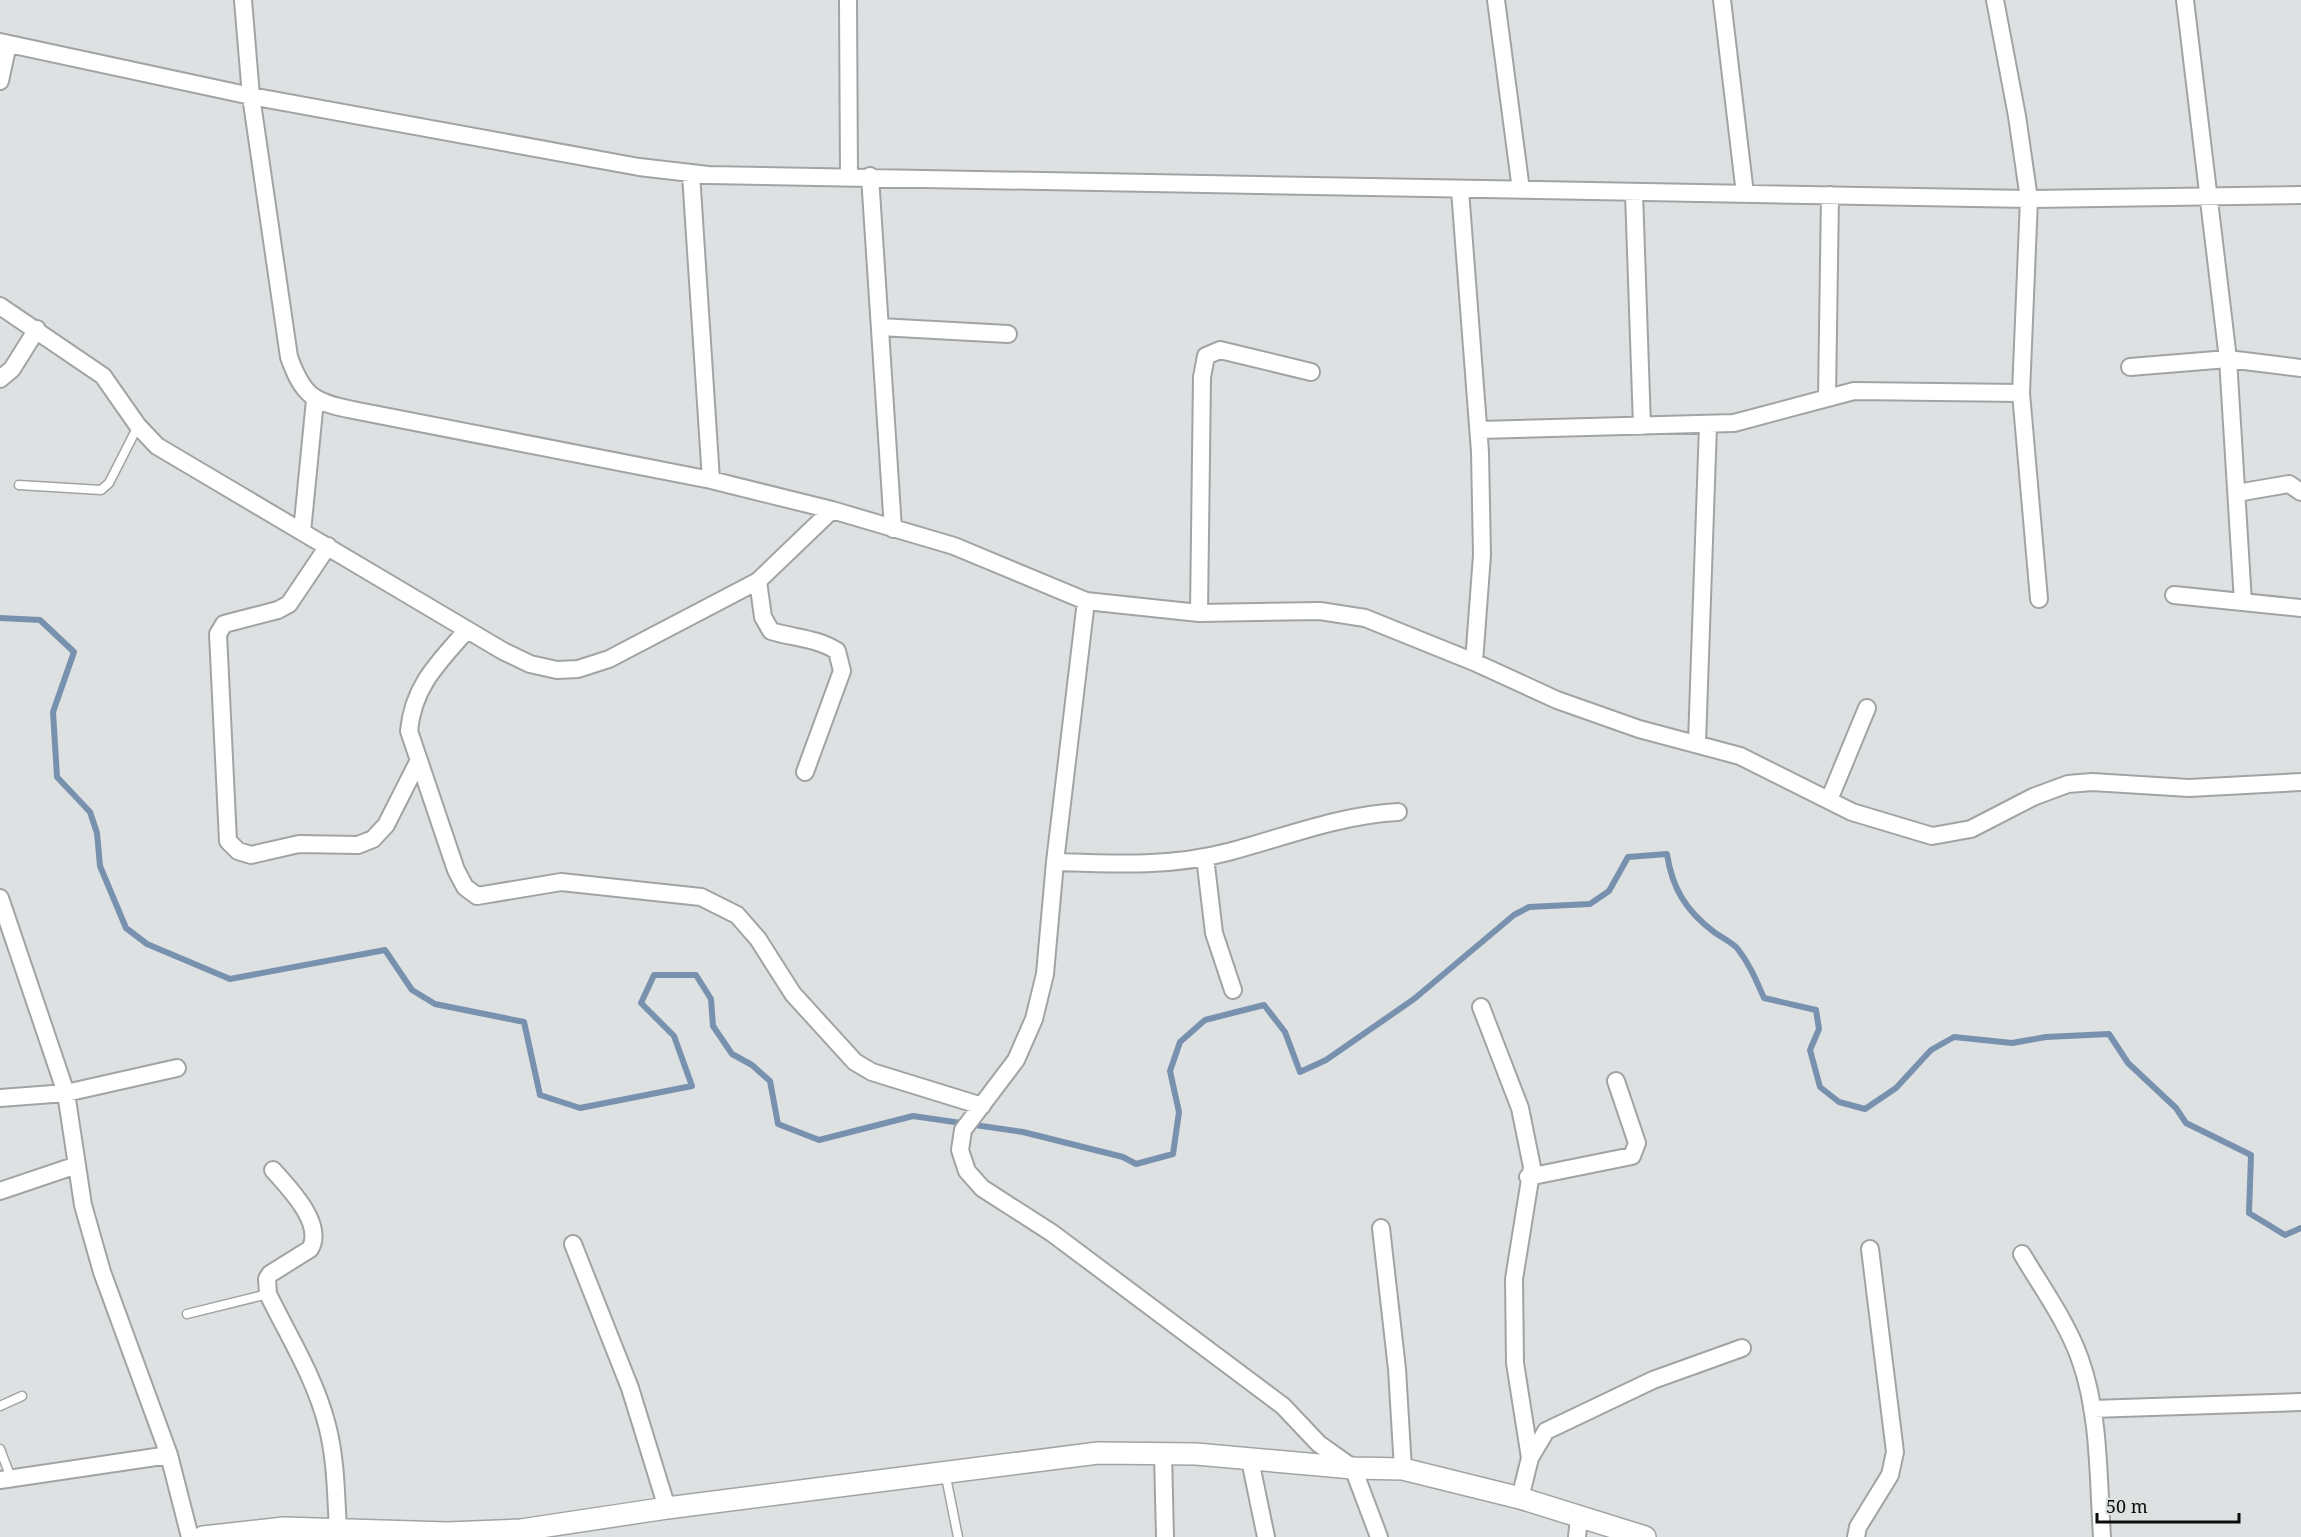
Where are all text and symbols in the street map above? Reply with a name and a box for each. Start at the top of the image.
scale bar [2097,1486,2240,1524]
text: 50 m [2106,1494,2148,1518]

